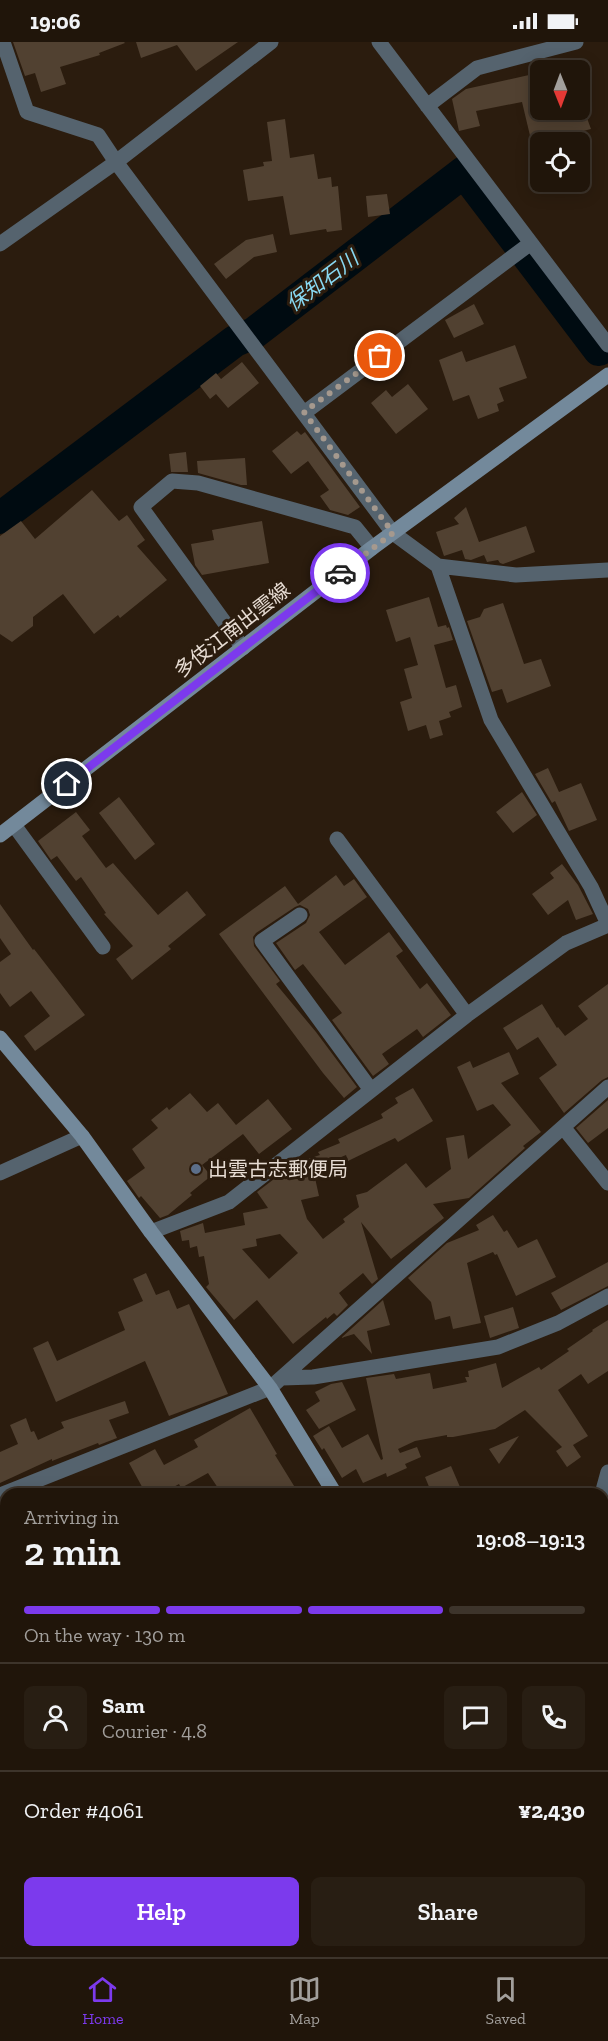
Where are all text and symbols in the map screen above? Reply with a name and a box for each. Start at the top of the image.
text: 19:06 [30,8,81,35]
north arrow [530,60,590,120]
map controls [530,60,590,192]
button: locate [530,132,590,192]
water label: 保知石川 [281,245,365,316]
pin [354,330,405,381]
icon: bag [363,339,396,372]
courier [310,543,370,603]
icon: car [324,557,357,590]
street label: 多伎江南出雲線 [169,577,295,683]
pin [41,758,92,809]
icon: home [50,767,83,800]
place label: 出雲古志郵便局 [208,1157,348,1181]
marker: 出雲古志郵便局 [189,1162,203,1176]
text: Arriving in [24,1505,119,1529]
text: 19:08–19:13 [476,1526,585,1553]
text: 2 min [24,1528,121,1575]
text: On the way · 130 m [24,1623,185,1647]
button: person [24,1686,87,1749]
button: chat [444,1686,507,1749]
button: phone [522,1686,585,1749]
text: Sam [102,1692,145,1719]
text: Courier · 4.8 [102,1719,207,1743]
text: Order #4061 [24,1797,143,1824]
text: ¥2,430 [518,1797,585,1824]
button: Help [24,1877,299,1946]
button: Share [311,1877,585,1946]
tab: Home [82,1973,124,2028]
tab: Map [288,1973,321,2028]
tab: Saved [486,1973,526,2028]

